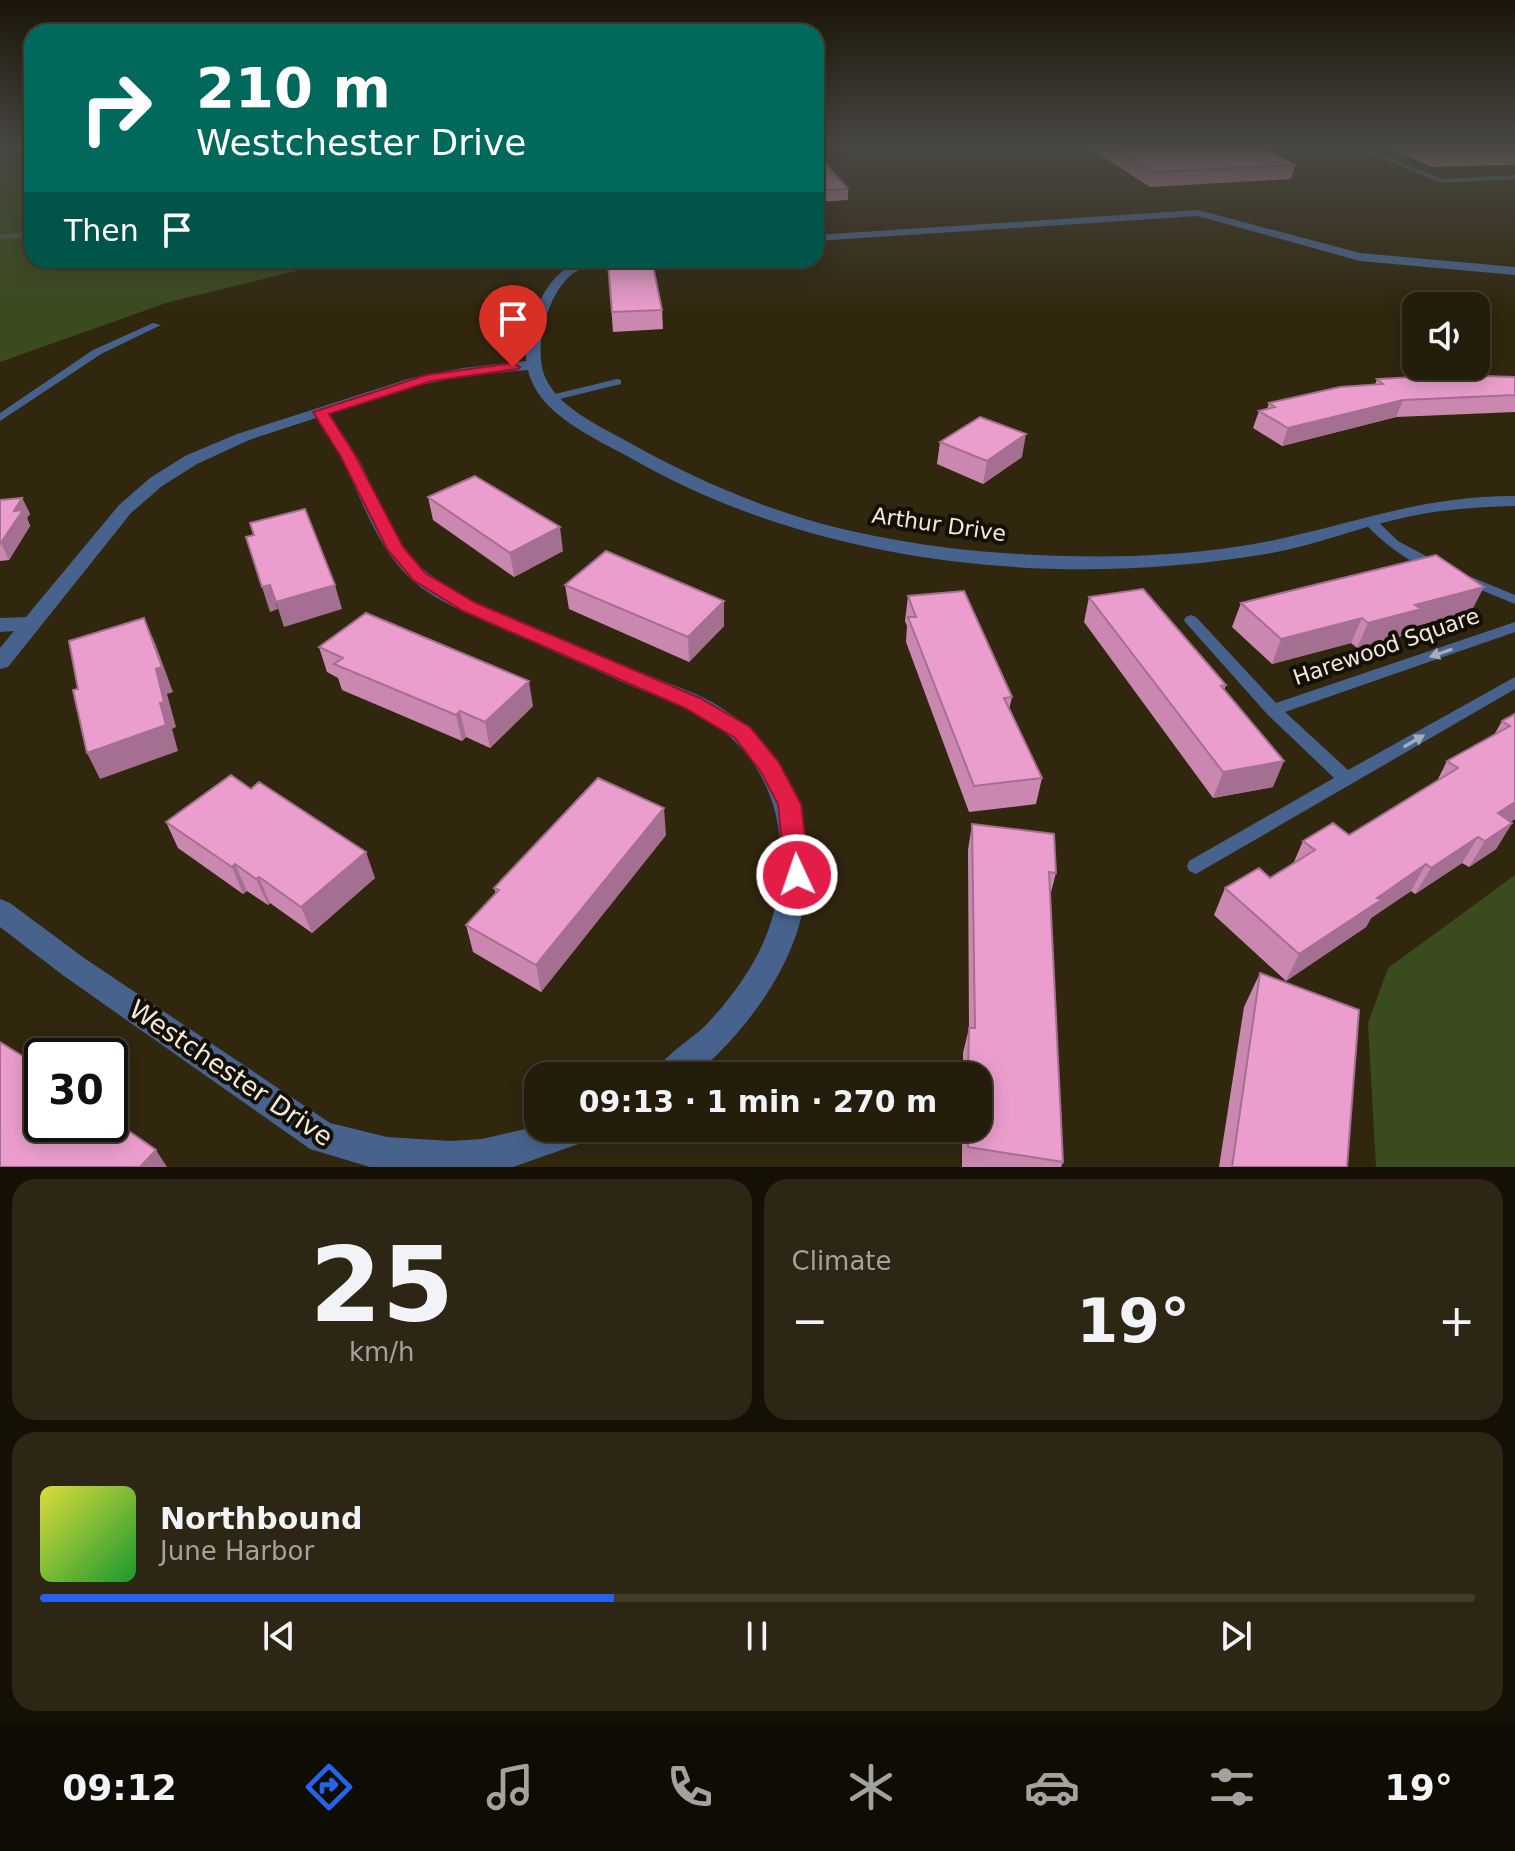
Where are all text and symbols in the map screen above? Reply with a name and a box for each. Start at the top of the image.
text: 210 m [196,55,391,120]
icon: right [64,56,168,160]
text: Westchester Drive [196,122,527,163]
icon: arrive [155,208,199,252]
text: Then [64,213,139,248]
pin [479,285,547,367]
map controls [1402,292,1490,380]
button: sound [1402,292,1490,380]
icon: arrive [491,297,535,341]
street label: Arthur Drive [870,503,1008,546]
street label: Harewood Square [1290,603,1483,690]
one-way arrow [1429,648,1453,660]
one-way arrow [1403,734,1425,748]
position arrow [755,833,839,917]
street label: Westchester Drive [124,994,338,1152]
speed limit sign: 30 [24,1038,128,1142]
text: 09:13 · 1 min · 270 m [579,1084,937,1119]
text: 25 [309,1224,454,1346]
text: Climate [792,1246,892,1276]
text: 19° [1077,1286,1190,1356]
text: − [792,1295,828,1346]
text: + [1438,1295,1475,1346]
text: km/h [349,1337,415,1367]
text: Northbound [160,1501,363,1536]
text: June Harbor [160,1536,314,1566]
icon: previous [257,1614,301,1658]
icon: pause [735,1614,779,1658]
icon: next [1214,1614,1258,1658]
icon: directions [301,1759,357,1815]
icon: music [482,1759,538,1815]
icon: phone [662,1759,718,1815]
icon: climate [843,1759,899,1815]
icon: car [1024,1759,1080,1815]
icon: filters [1204,1759,1260,1815]
text: 09:12 [62,1767,177,1808]
text: 19° [1385,1767,1453,1808]

